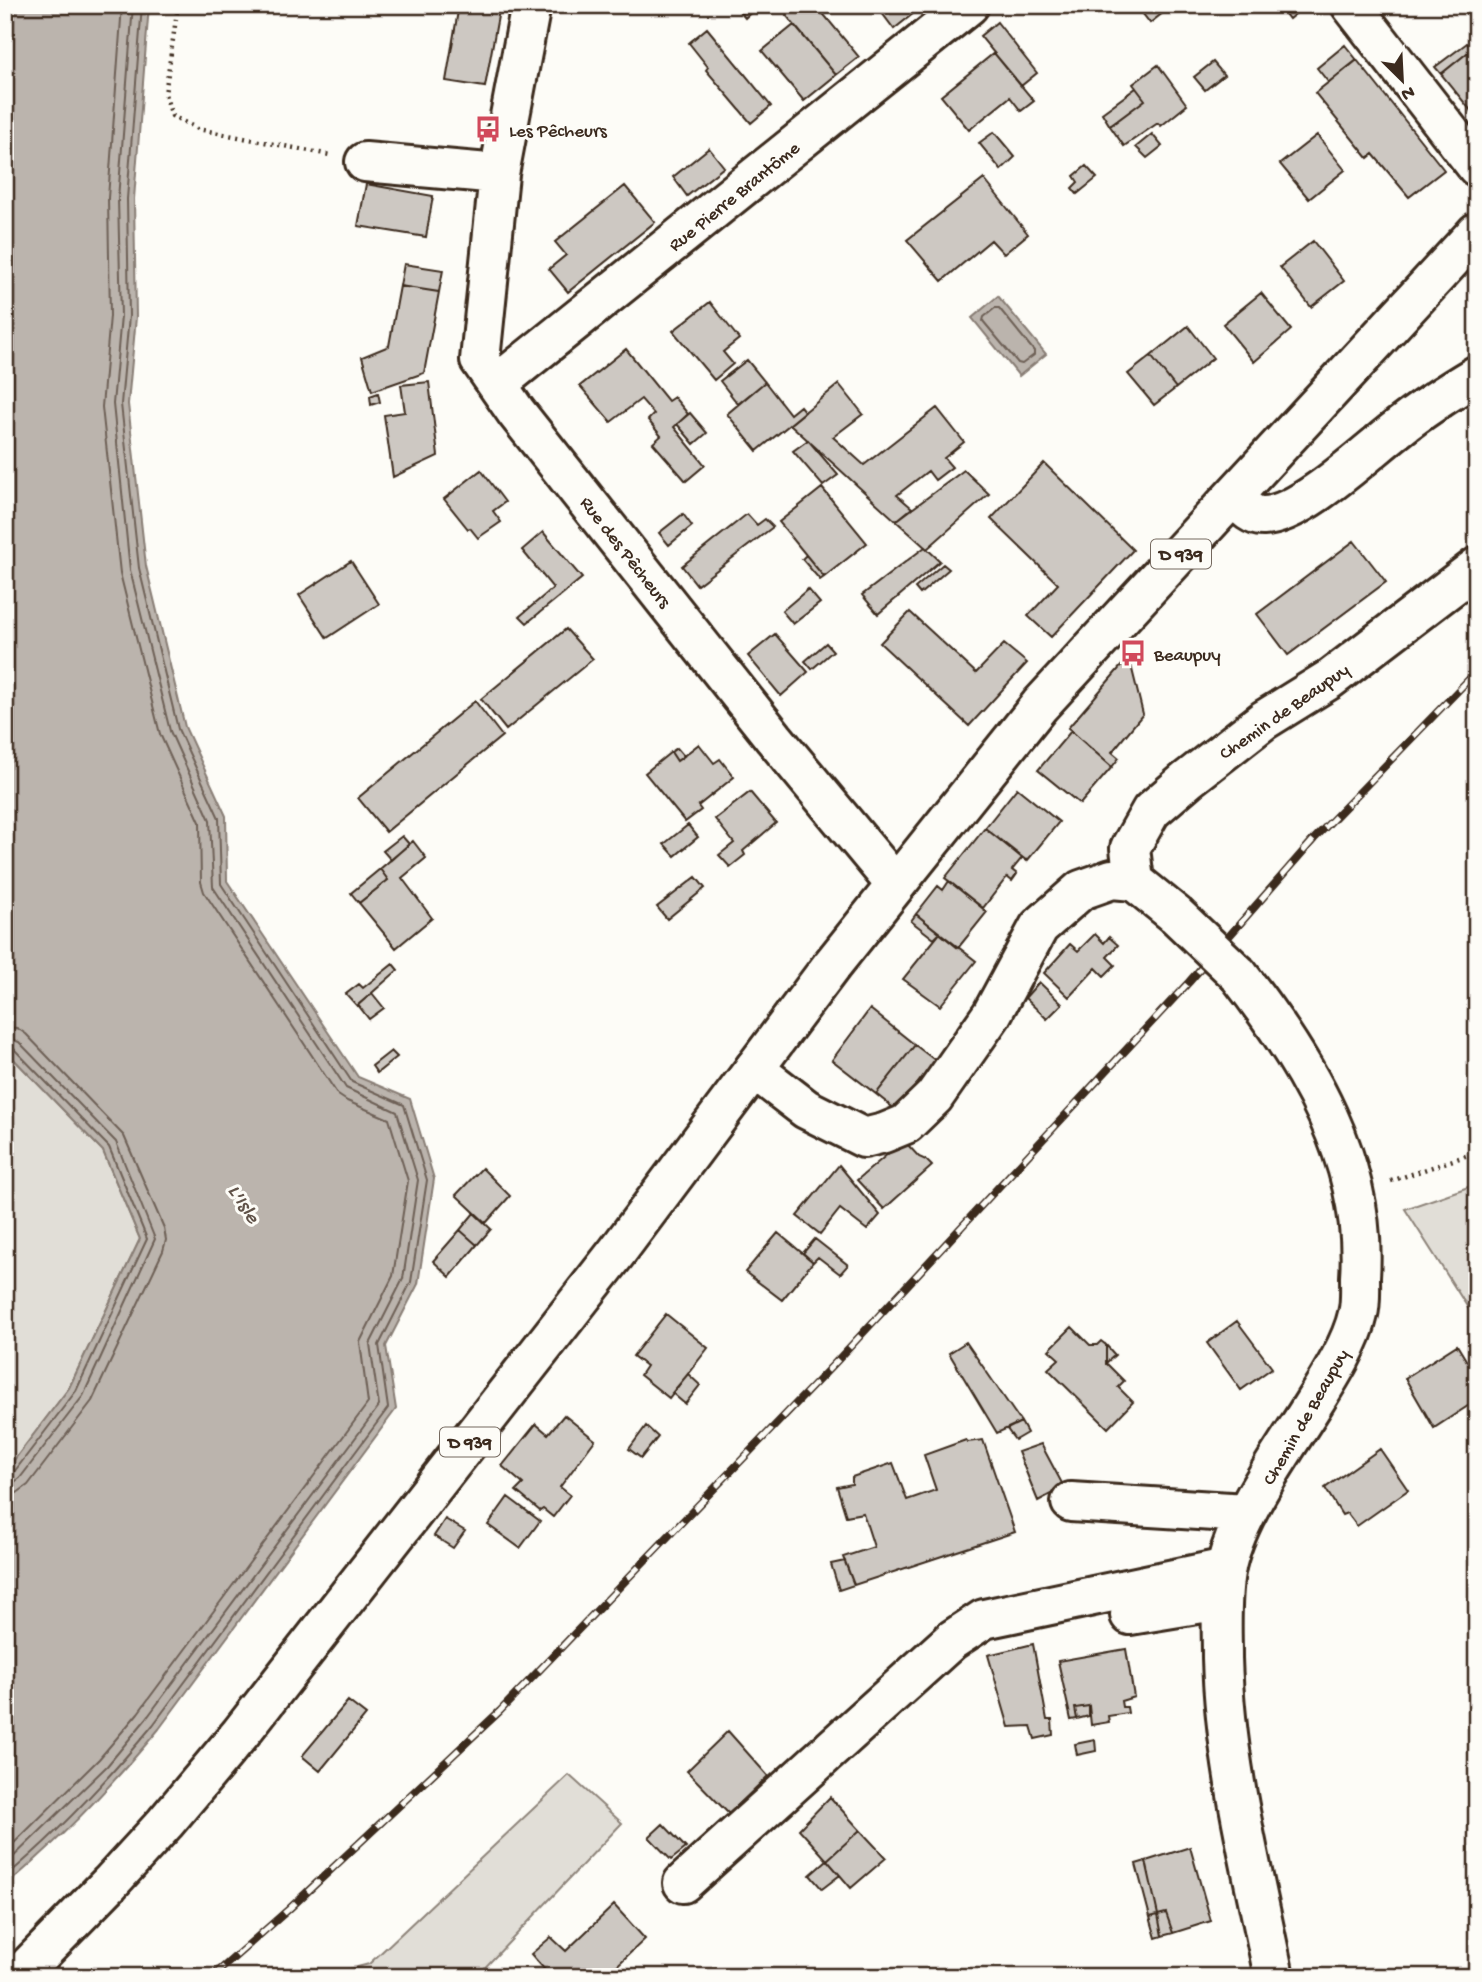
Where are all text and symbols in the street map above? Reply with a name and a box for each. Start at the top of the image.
north arrow [1366,46,1436,116]
text: N [1397,79,1418,105]
bus stop icon: Les Pêcheurs [473,114,503,144]
place label: Les Pêcheurs [509,121,608,144]
street label: Rue Pierre Brantôme [665,138,806,258]
street label: Rue des Pêcheurs [574,493,675,614]
road number: D 939 [1151,540,1211,568]
bus stop icon: Beaupuy [1118,638,1148,668]
place label: Beaupuy [1153,645,1221,668]
street label: Chemin de Beaupuy [1216,659,1355,766]
water label: L'Isle [220,1181,264,1230]
street label: Chemin de Beaupuy [1259,1345,1356,1490]
road number: D 939 [440,1428,500,1456]

